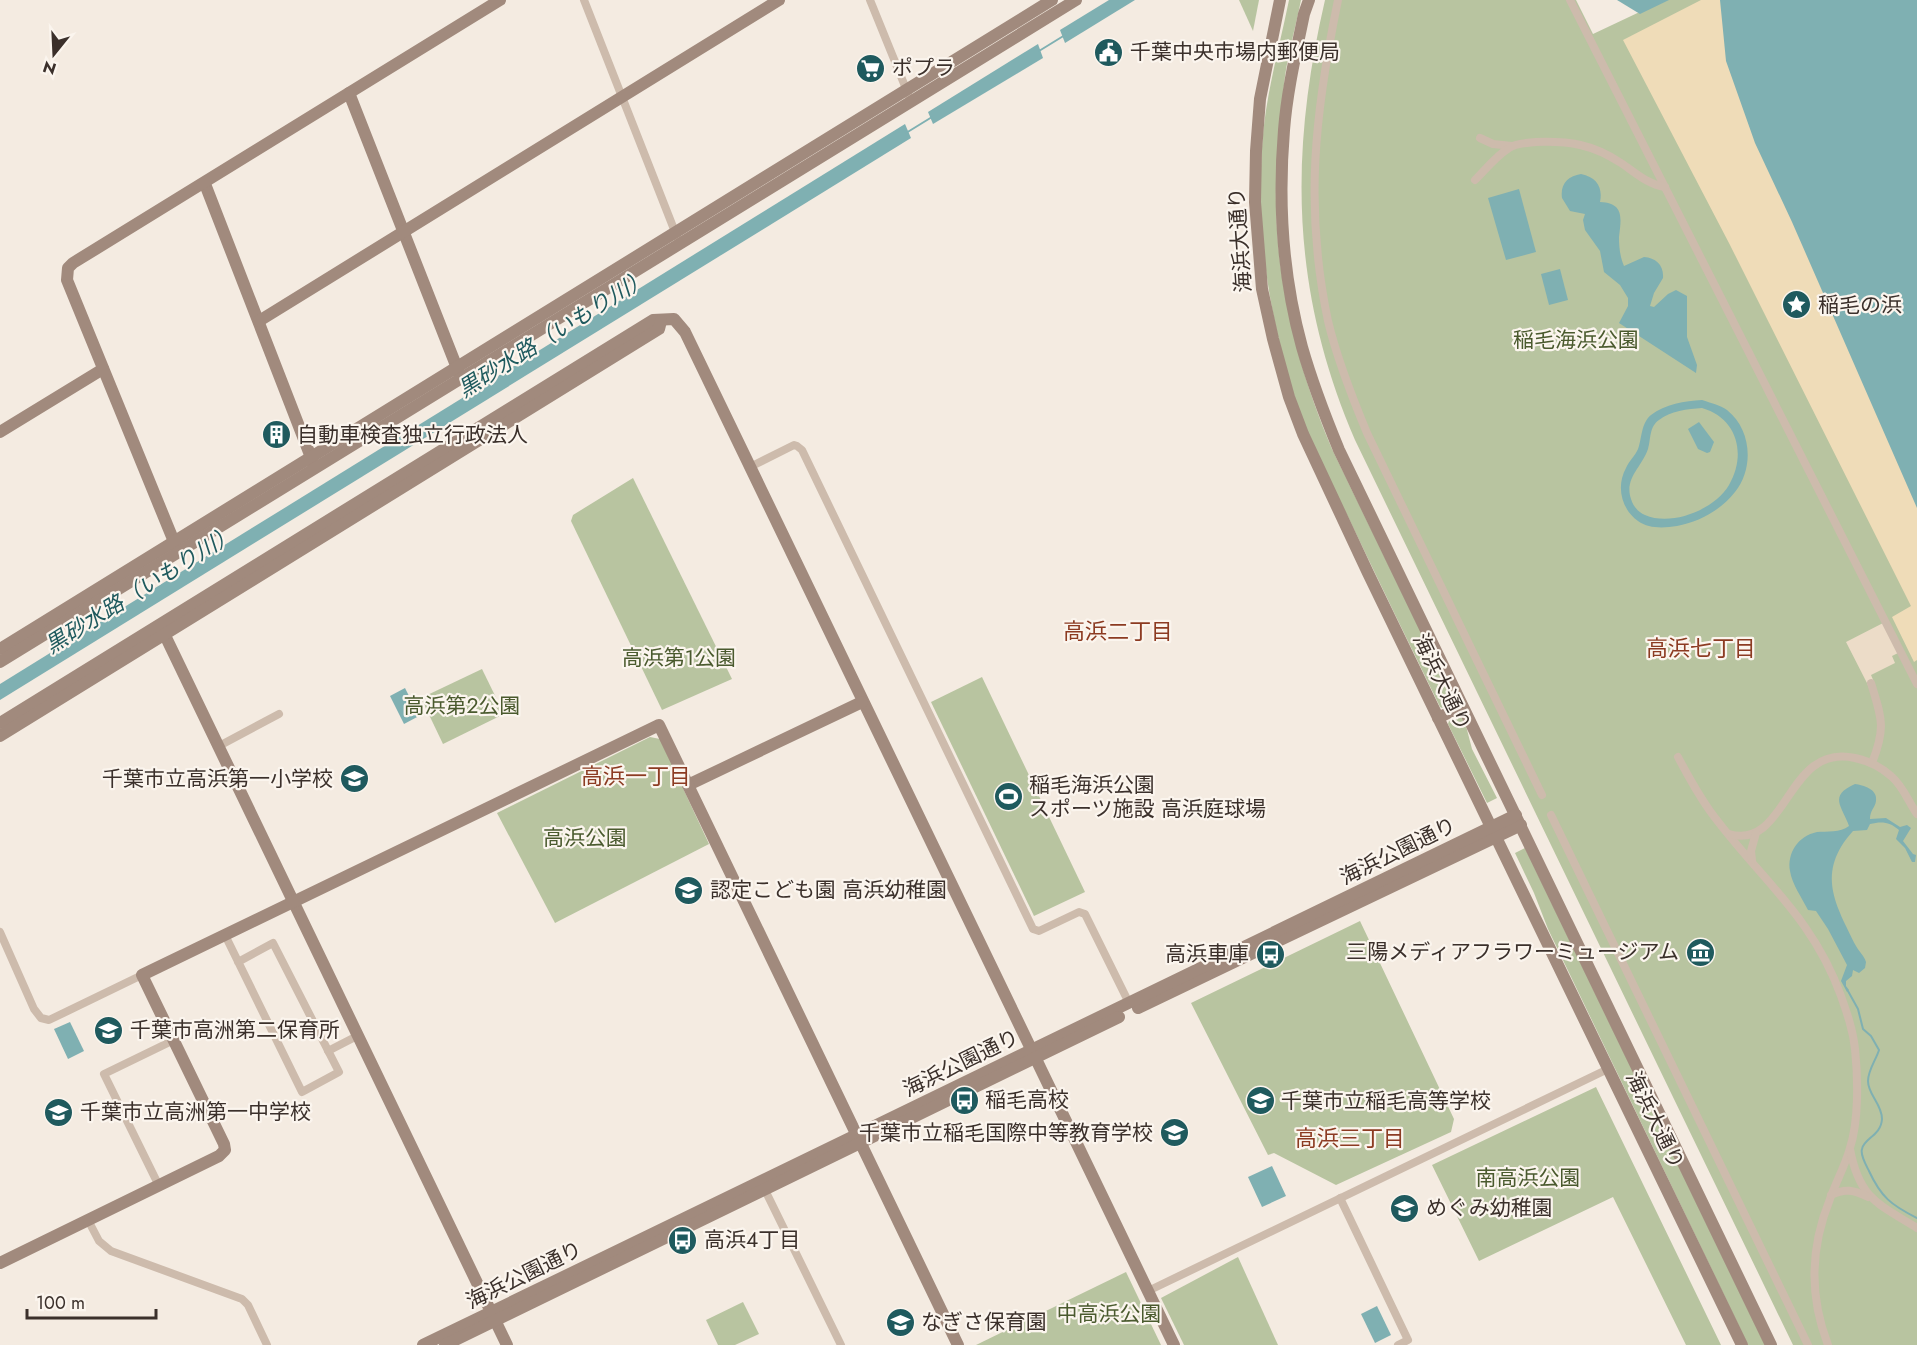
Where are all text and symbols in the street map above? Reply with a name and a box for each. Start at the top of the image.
north arrow [24,24,84,84]
public building icon: 千葉中央市場内郵便局 [1093,36,1125,68]
place label: 千葉中央市場内郵便局 [1130,37,1340,67]
supermarket icon: ポプラ [855,52,887,84]
place label: ポプラ [892,53,955,83]
text: N [40,55,59,81]
street label: 海浜大通り [1221,187,1259,293]
water label: 黒砂水路（いもり川） [451,261,655,405]
place icon: 稲毛の浜 [1781,289,1813,321]
place label: 稲毛の浜 [1818,290,1902,320]
park label: 稲毛海浜公園 [1513,325,1639,355]
building icon: 自動車検査独立行政法人 [260,419,292,451]
place label: 自動車検査独立行政法人 [297,420,528,450]
water label: 黒砂水路（いもり川） [38,517,242,661]
district label: 高浜二丁目 [1063,615,1173,647]
street label: 海浜大通り [1406,628,1478,736]
district label: 高浜七丁目 [1646,632,1756,664]
park label: 高浜第1公園 [622,643,736,673]
park label: 高浜第2公園 [404,691,520,721]
district label: 高浜一丁目 [581,760,691,792]
school or university icon: 千葉市立高浜第一小学校 [338,763,370,795]
place label: 千葉市立高浜第一小学校 [102,764,333,794]
place label: 稲毛海浜公園 スポーツ施設 高浜庭球場 [1029,770,1266,824]
sports icon: 稲毛海浜公園 スポーツ施設 高浜庭球場 [992,781,1024,813]
street label: 海浜公園通り [1335,810,1461,892]
park label: 高浜公園 [543,823,627,853]
school or university icon: 認定こども園 高浜幼稚園 [673,874,705,906]
place label: 認定こども園 高浜幼稚園 [710,875,947,905]
museum icon: 三陽メディアフラワーミュージアム [1684,936,1716,968]
place label: 三陽メディアフラワーミュージアム [1346,937,1679,967]
bus stop icon: 高浜車庫 [1254,938,1286,970]
place label: 高浜車庫 [1165,939,1249,969]
school or university icon: 千葉市高洲第二保育所 [93,1014,125,1046]
place label: 千葉市高洲第二保育所 [130,1015,340,1045]
street label: 海浜公園通り [898,1022,1024,1104]
street label: 海浜大通り [1619,1066,1691,1174]
bus stop icon: 稲毛高校 [948,1084,980,1116]
place label: 稲毛高校 [985,1085,1069,1115]
school or university icon: 千葉市立稲毛高等学校 [1244,1085,1276,1117]
place label: 千葉市立稲毛高等学校 [1281,1086,1491,1116]
school or university icon: 千葉市立高洲第一中学校 [43,1096,75,1128]
place label: 千葉市立高洲第一中学校 [80,1097,311,1127]
school or university icon: 千葉市立稲毛国際中等教育学校 [1158,1117,1190,1149]
place label: 千葉市立稲毛国際中等教育学校 [859,1118,1153,1148]
district label: 高浜三丁目 [1295,1122,1405,1154]
park label: 南高浜公園 [1476,1163,1581,1193]
school or university icon: めぐみ幼稚園 [1389,1192,1421,1224]
place label: めぐみ幼稚園 [1426,1193,1553,1223]
bus stop icon: 高浜4丁目 [667,1224,699,1256]
place label: 高浜4丁目 [704,1225,800,1255]
street label: 海浜公園通り [461,1234,587,1316]
scale bar [27,1282,156,1320]
text: 100 m [36,1290,85,1316]
park label: 中高浜公園 [1057,1299,1162,1329]
school or university icon: なぎさ保育園 [884,1306,916,1338]
place label: なぎさ保育園 [921,1307,1047,1337]

